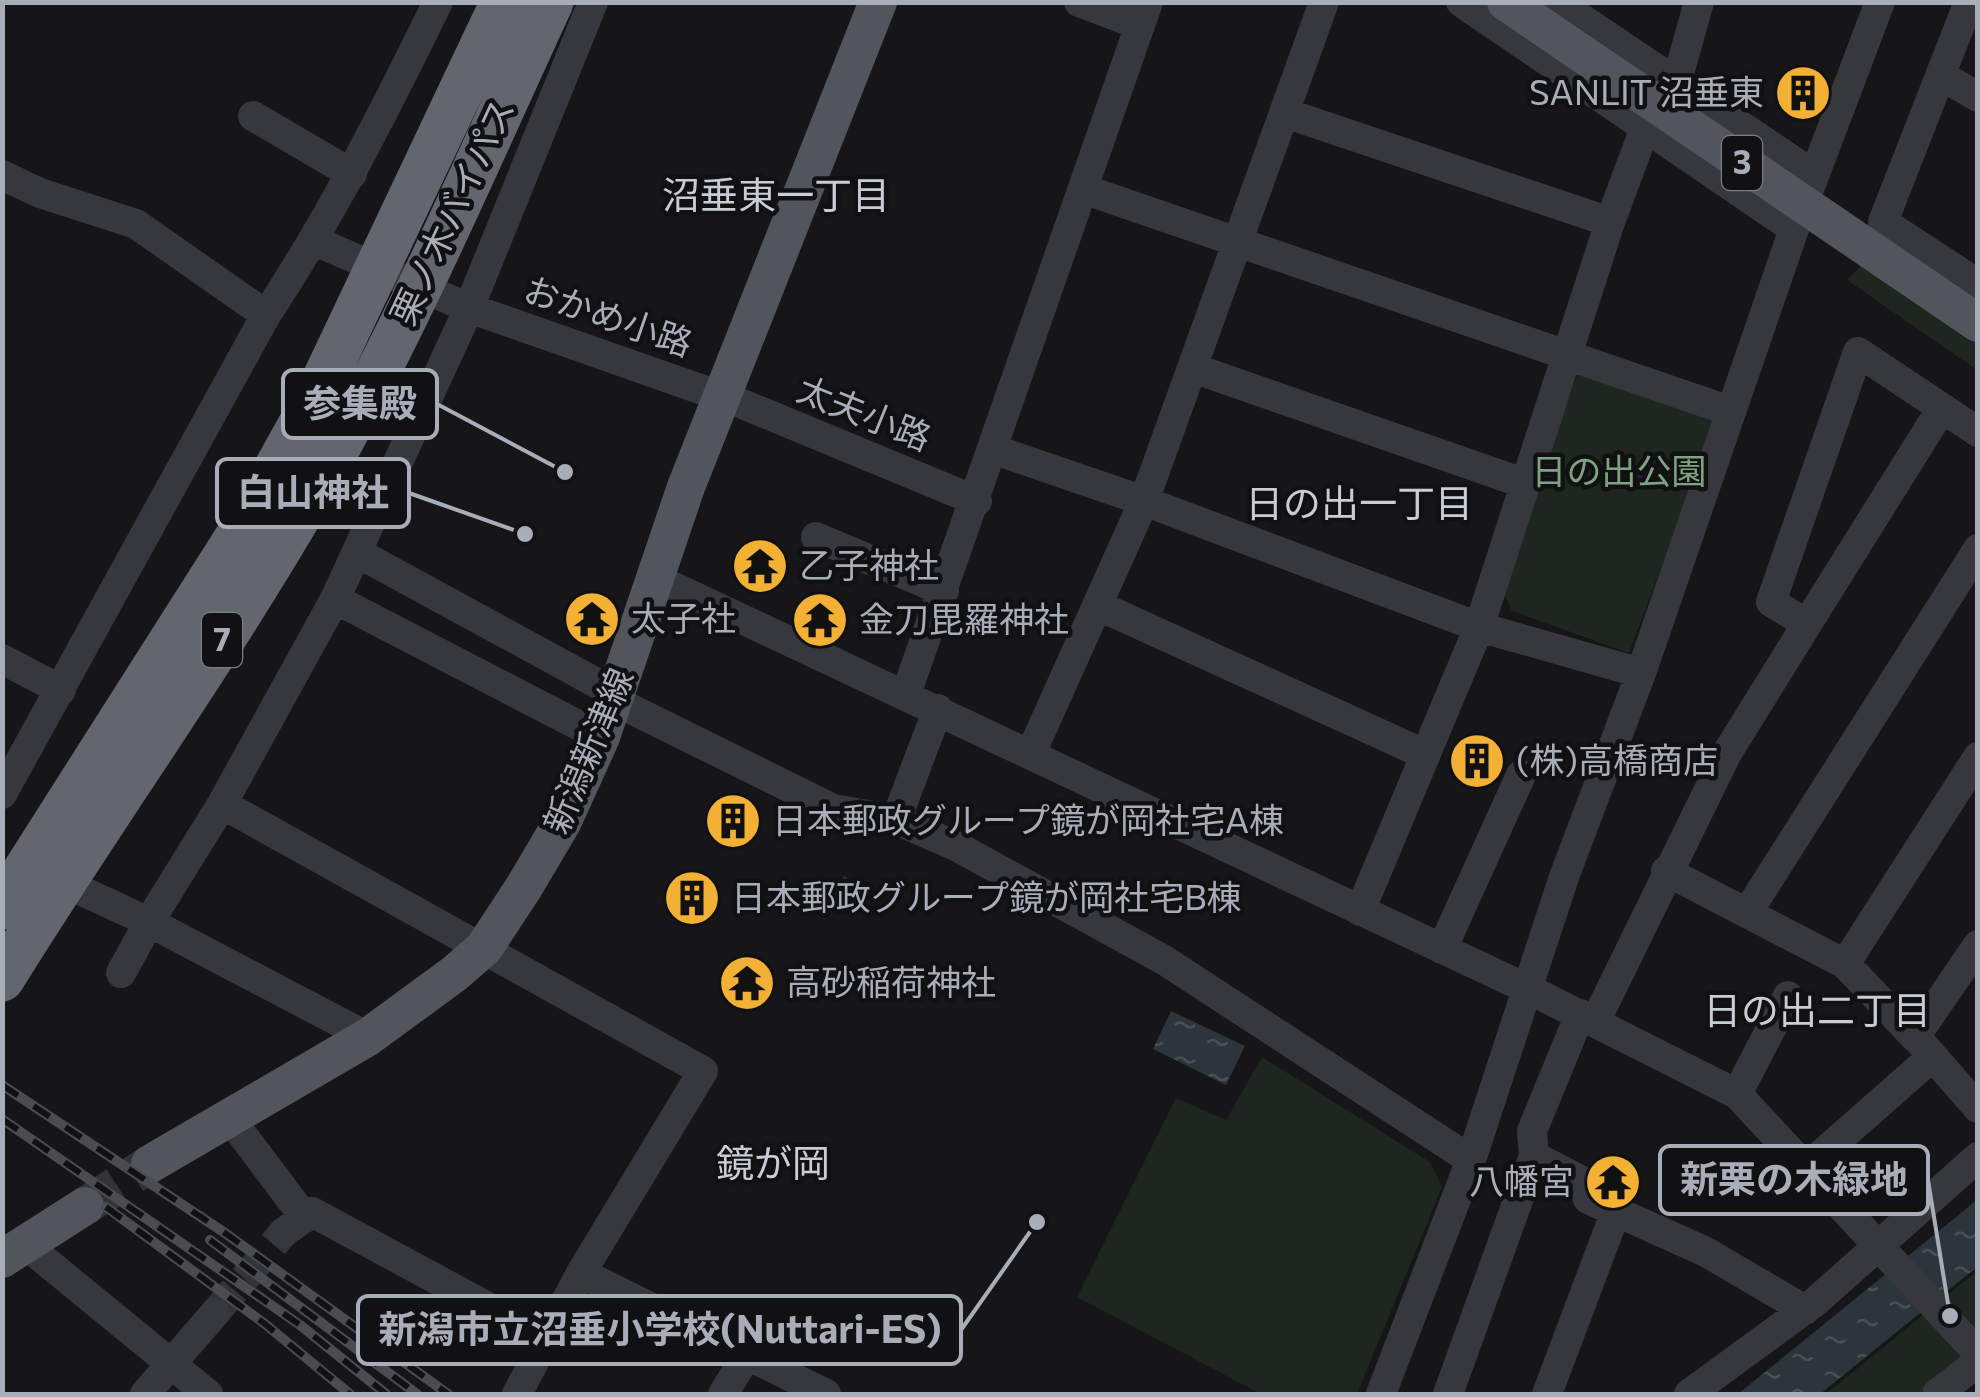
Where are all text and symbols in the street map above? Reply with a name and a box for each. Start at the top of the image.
building icon: SANLIT 沼垂東 [1773,63,1833,123]
place label: SANLIT 沼垂東 [1529,69,1764,112]
street label: 栗ノ木バイパス [380,91,522,331]
road number: 3 [1722,136,1762,190]
district label: 沼垂東一丁目 [662,170,890,217]
street label: おかめ小路 [519,266,699,363]
street label: 太夫小路 [792,366,938,458]
callout: 参集殿 [283,370,437,438]
text: 参集殿 [303,378,417,425]
park label: 日の出公園 [1531,448,1707,491]
callout: 白山神社 [217,459,409,527]
text: 白山神社 [237,467,389,514]
district label: 日の出一丁目 [1245,478,1473,525]
temple icon: 乙子神社 [730,536,790,596]
place label: 乙子神社 [799,542,939,585]
temple icon: 太子社 [562,589,622,649]
temple icon: 金刀毘羅神社 [790,590,850,650]
place label: 太子社 [631,595,736,638]
place label: 金刀毘羅神社 [859,596,1069,639]
road number: 7 [202,613,242,667]
street label: 新潟新津線 [533,661,641,839]
building icon: (株)高橋商店 [1447,731,1507,791]
place label: (株)高橋商店 [1516,737,1718,780]
building icon: 日本郵政グループ鏡が岡社宅A棟 [703,791,763,851]
place label: 日本郵政グループ鏡が岡社宅A棟 [772,797,1284,840]
building icon: 日本郵政グループ鏡が岡社宅B棟 [662,868,722,928]
place label: 日本郵政グループ鏡が岡社宅B棟 [731,874,1242,917]
temple icon: 高砂稲荷神社 [717,953,777,1013]
place label: 高砂稲荷神社 [786,959,996,1002]
district label: 日の出二丁目 [1703,985,1931,1032]
district label: 鏡が岡 [716,1138,830,1185]
callout: 新栗の木緑地 [1660,1146,1928,1214]
temple icon: 八幡宮 [1583,1152,1643,1212]
text: 新栗の木緑地 [1680,1154,1908,1201]
place label: 八幡宮 [1469,1158,1574,1201]
callout: 新潟市立沼垂小学校(Nuttari-ES) [358,1296,961,1364]
text: 新潟市立沼垂小学校(Nuttari-ES) [378,1304,942,1351]

